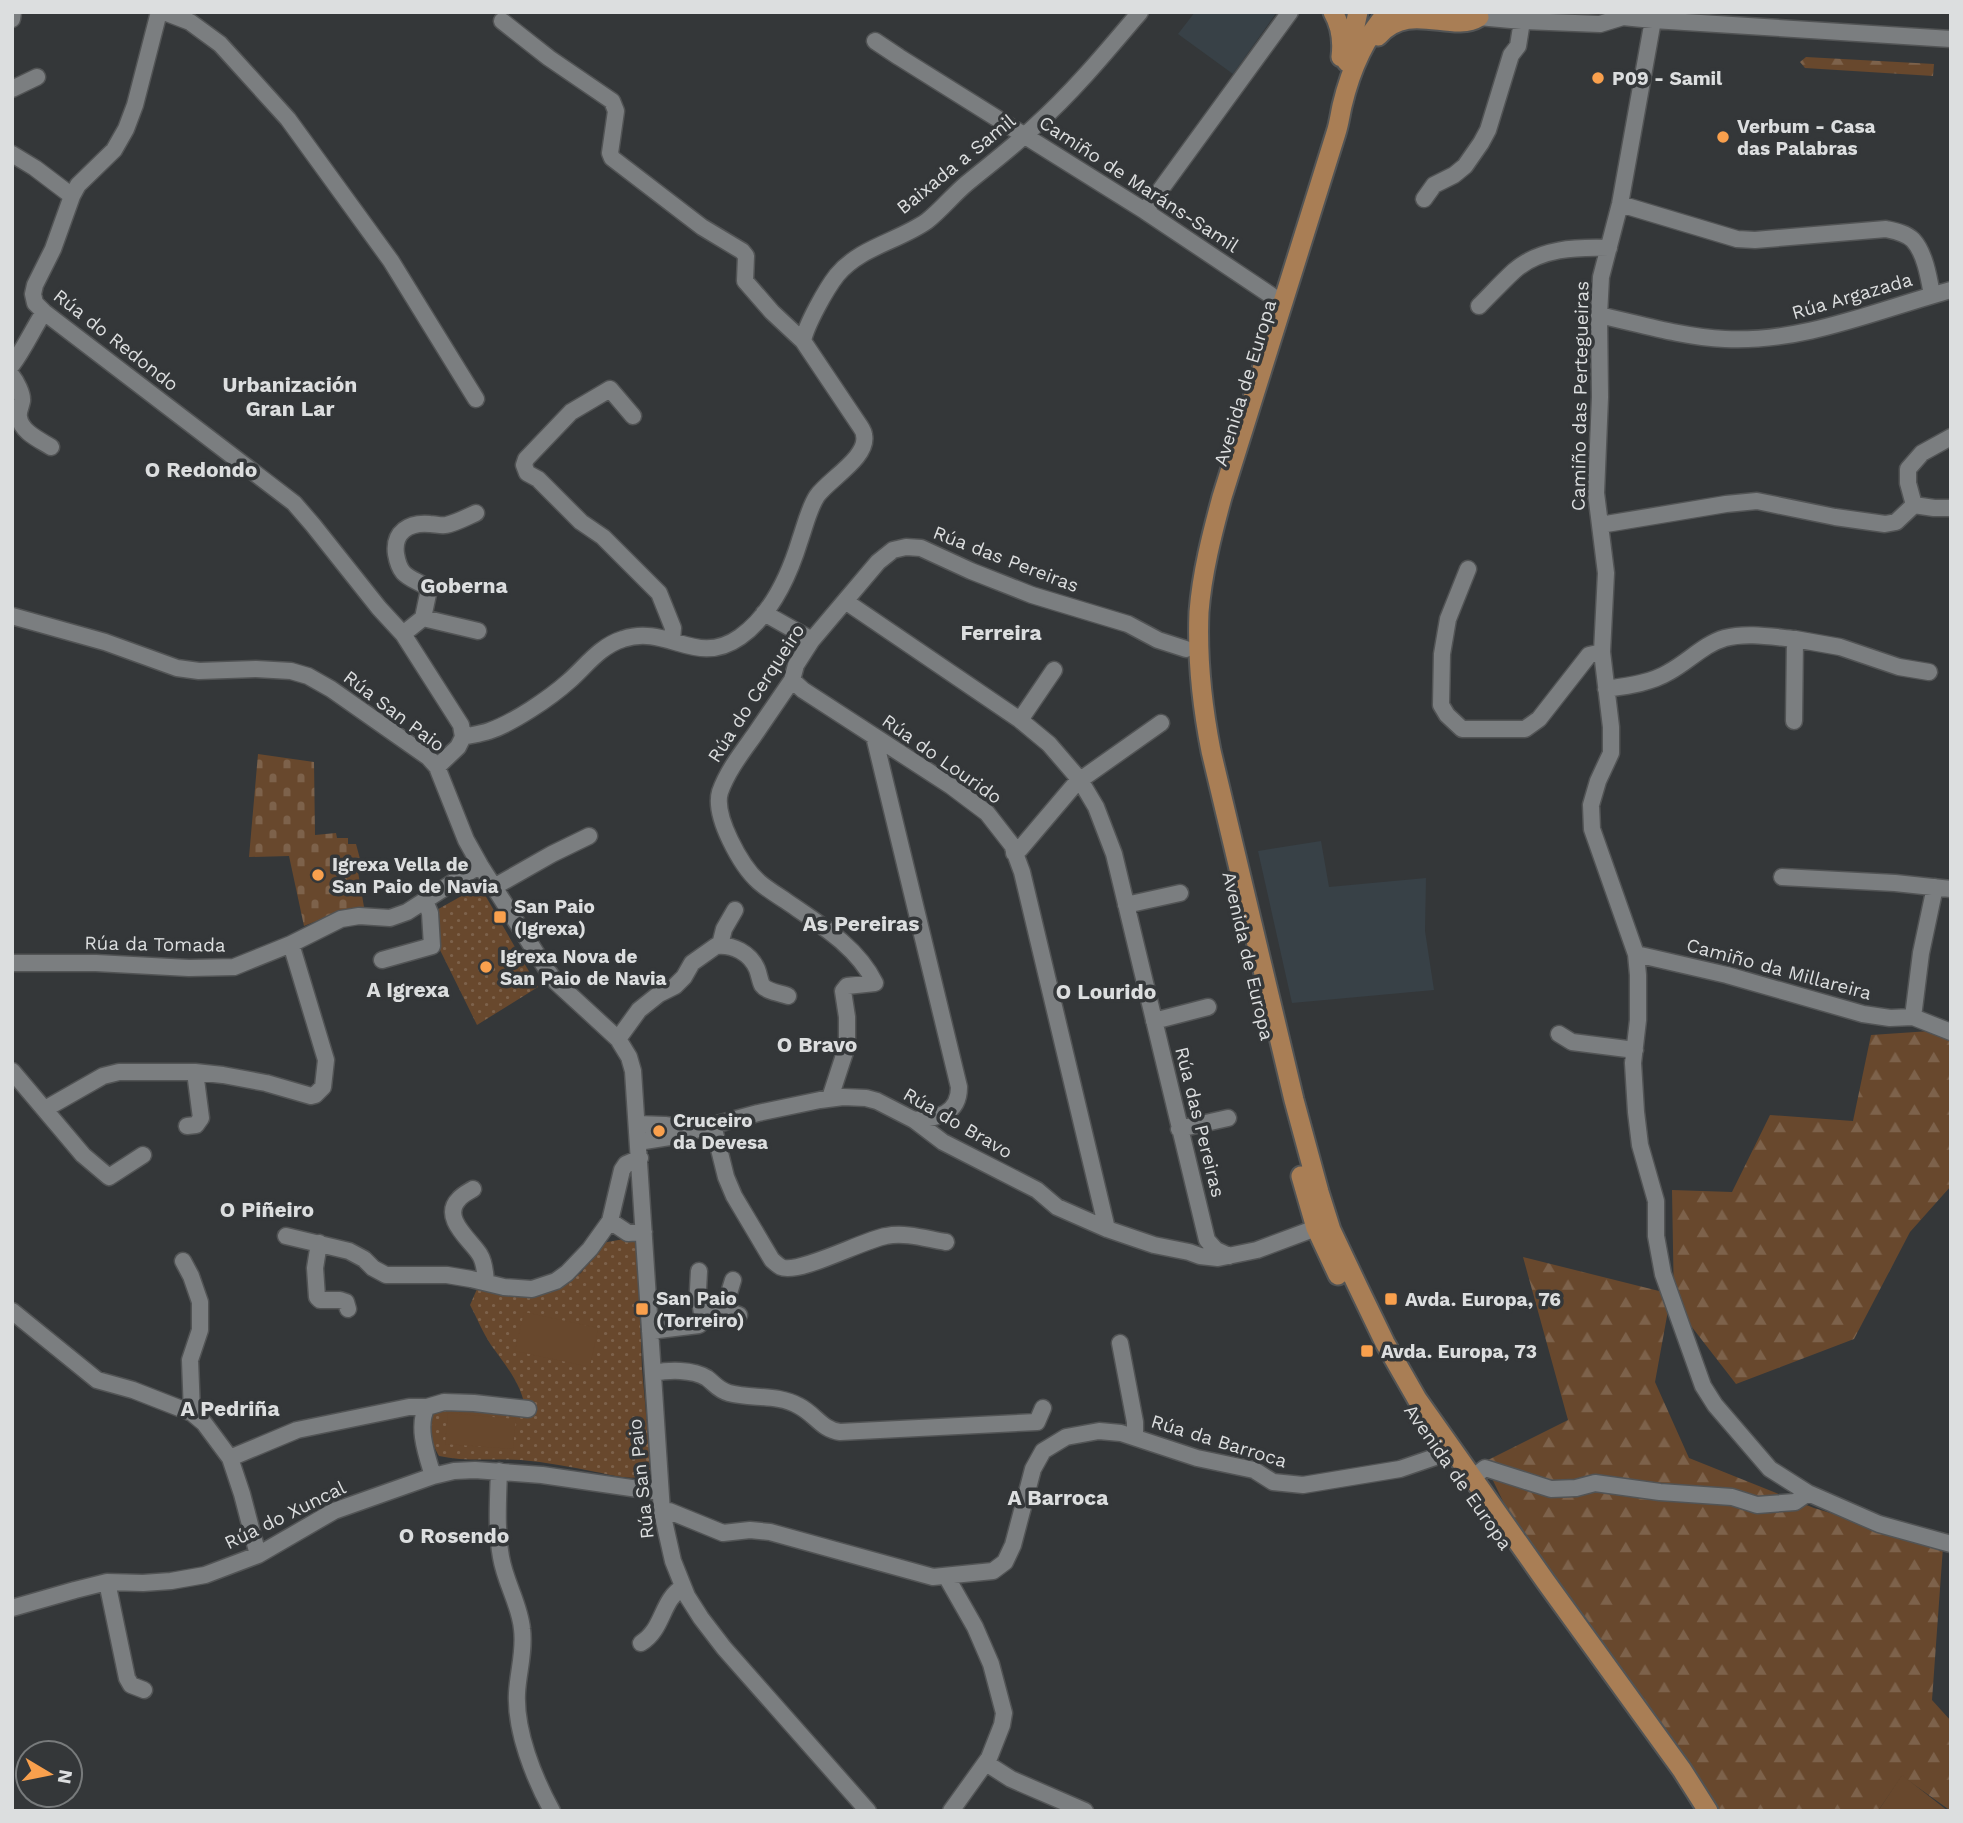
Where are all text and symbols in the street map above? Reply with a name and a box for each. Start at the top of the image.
place label: P09 - Samil [1612,67,1723,90]
marker: P09 - Samil [1590,70,1606,86]
street label: Baixada a Samil [892,109,1020,219]
street label: Camiño de Maráns-Samil [1035,111,1243,257]
place label: Verbum - Casa das Palabras [1737,115,1876,160]
marker: Verbum - Casa das Palabras [1715,129,1731,145]
street label: Rúa Argazada [1789,268,1915,324]
street label: Camiño das Pertegueiras [1566,281,1594,511]
street label: Rúa do Redondo [49,284,183,396]
street label: Avenida de Europa [1209,297,1281,469]
district label: Urbanización Gran Lar [223,372,357,421]
district label: O Redondo [145,457,257,482]
street label: Rúa das Pereiras [930,521,1082,597]
district label: Goberna [420,573,508,598]
street label: Rúa do Cerqueiro [703,619,809,767]
district label: Ferreira [960,620,1042,645]
street label: Rúa San Paio [339,665,449,757]
street label: Rúa do Lourido [878,709,1006,809]
place label: Igrexa Vella de San Paio de Navia [332,853,499,898]
marker: Igrexa Vella de San Paio de Navia [310,867,326,883]
street label: Avenida de Europa [1217,869,1279,1043]
place label: San Paio (Igrexa) [514,895,595,940]
marker: San Paio (Igrexa) [492,909,508,925]
district label: As Pereiras [803,911,919,936]
street label: Rúa da Tomada [84,931,226,957]
street label: Camiño da Millareira [1684,933,1874,1005]
place label: Igrexa Nova de San Paio de Navia [500,945,667,990]
marker: Igrexa Nova de San Paio de Navia [478,959,494,975]
district label: A Igrexa [366,977,450,1002]
district label: O Lourido [1056,979,1156,1004]
district label: O Bravo [777,1032,857,1057]
street label: Rúa das Pereiras [1170,1044,1230,1200]
street label: Rúa do Bravo [899,1082,1017,1164]
place label: Cruceiro da Devesa [673,1109,768,1154]
marker: Cruceiro da Devesa [651,1123,667,1139]
district label: O Piñeiro [220,1197,314,1222]
place label: San Paio (Torreiro) [656,1287,744,1332]
place label: Avda. Europa, 76 [1405,1288,1561,1311]
marker: Avda. Europa, 76 [1383,1291,1399,1307]
marker: San Paio (Torreiro) [634,1301,650,1317]
place label: Avda. Europa, 73 [1381,1340,1537,1363]
marker: Avda. Europa, 73 [1359,1343,1375,1359]
district label: A Pedriña [180,1396,280,1421]
street label: Avenida de Europa [1399,1400,1517,1555]
street label: Rúa da Barroca [1148,1409,1290,1473]
street label: Rúa San Paio [623,1418,659,1540]
street label: Rúa do Xuncal [221,1476,350,1554]
district label: A Barroca [1008,1485,1109,1510]
district label: O Rosendo [399,1523,509,1548]
north arrow [14,1739,84,1809]
text: N [53,1768,78,1786]

